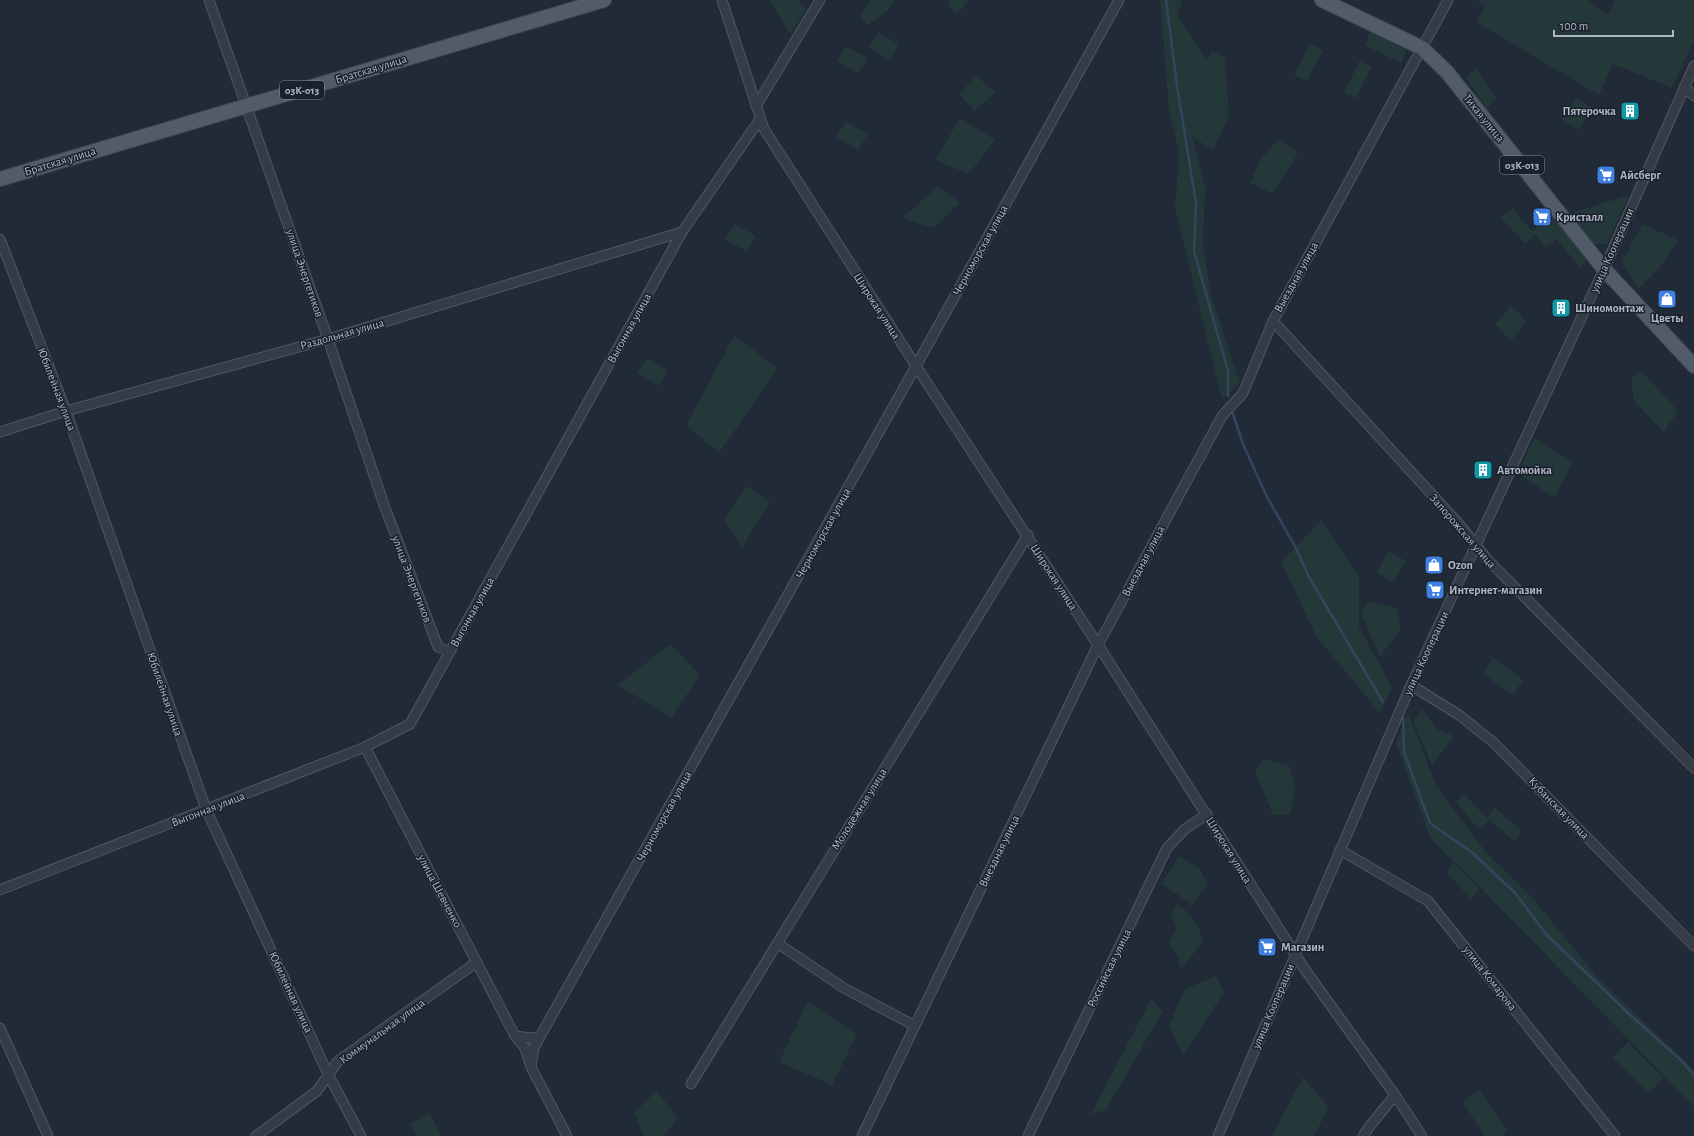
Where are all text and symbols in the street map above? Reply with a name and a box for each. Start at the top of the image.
scale bar [1554,12,1673,38]
text: 100 m [1560,20,1588,32]
street label: Братская улица [334,52,409,87]
road number: 03К-013 [280,81,324,99]
street label: Тихая улица [1460,92,1507,145]
building icon: Пятерочка [1619,100,1641,122]
place label: Пятерочка [1563,105,1616,117]
street label: Братская улица [23,144,98,179]
road number: 03К-013 [1500,156,1544,174]
supermarket icon: Айсберг [1595,164,1617,186]
place label: Айсберг [1620,169,1662,181]
street label: Черноморская улица [950,202,1011,298]
supermarket icon: Кристалл [1531,206,1553,228]
street label: улица Кооперации [1588,206,1637,295]
place label: Кристалл [1556,211,1603,223]
street label: улица Энергетиков [283,227,326,319]
street label: Выездная улица [1272,239,1321,315]
street label: Широкая улица [850,271,903,342]
shop icon: Цветы [1656,288,1678,310]
street label: Выгонная улица [605,291,654,365]
building icon: Шиномонтаж [1550,297,1572,319]
place label: Шиномонтаж [1575,302,1645,314]
place label: Цветы [1651,312,1683,324]
street label: Раздольная улица [299,316,386,353]
street label: Юбилейная улица [35,346,79,433]
building icon: Автомойка [1472,459,1494,481]
place label: Автомойка [1497,464,1552,476]
street label: Черноморская улица [793,485,854,581]
street label: Запорожская улица [1427,491,1499,572]
street label: Выездная улица [1119,523,1168,599]
street label: улица Энергетиков [389,533,434,625]
street label: Широкая улица [1027,542,1080,613]
shop icon: Ozon [1423,554,1445,576]
place label: Ozon [1448,559,1473,571]
street label: Выгонная улица [448,575,497,649]
supermarket icon: Интернет-магазин [1424,579,1446,601]
place label: Интернет-магазин [1449,584,1542,596]
street label: улица Кооперации [1401,609,1452,698]
street label: Юбилейная улица [144,650,185,738]
street label: Молодёжная улица [829,766,890,852]
street label: Черноморская улица [634,768,695,864]
street label: Кубанская улица [1526,775,1592,842]
street label: Выгонная улица [170,789,247,829]
street label: Выездная улица [976,813,1023,889]
street label: Широкая улица [1203,815,1254,886]
street label: улица Шевченко [414,852,464,930]
street label: Российская улица [1085,927,1134,1009]
supermarket icon: Магазин [1256,936,1278,958]
place label: Магазин [1281,941,1324,953]
street label: улица Комарова [1460,943,1519,1014]
street label: Юбилейная улица [266,950,315,1035]
street label: улица Кооперации [1249,962,1297,1052]
street label: Коммунальная улица [337,996,428,1067]

